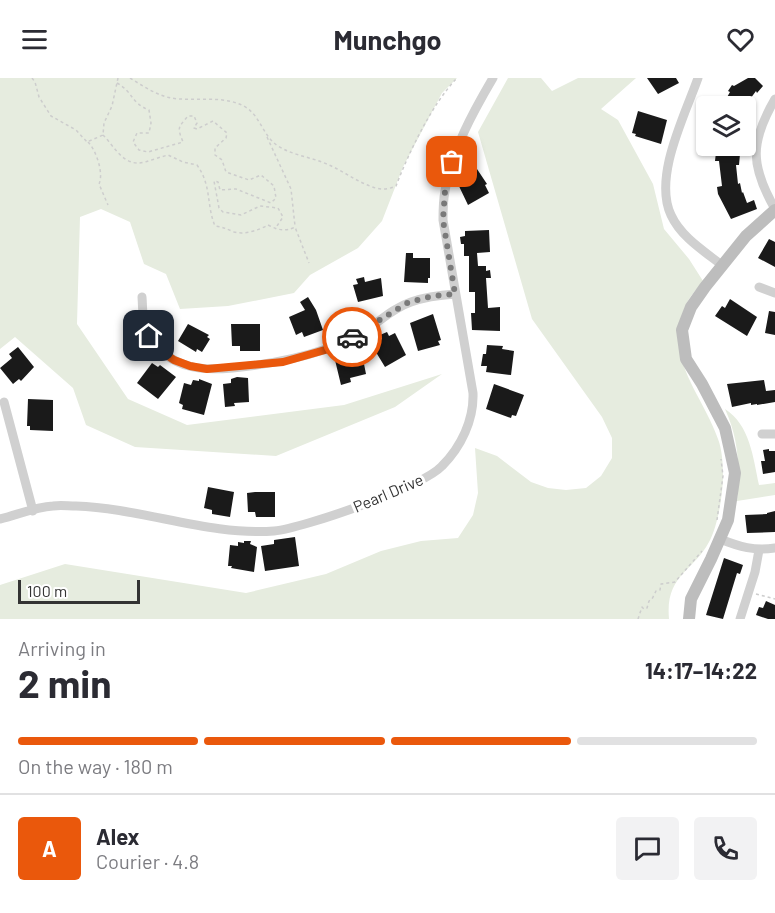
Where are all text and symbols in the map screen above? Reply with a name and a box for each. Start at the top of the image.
icon: menu [18,23,51,56]
text: Munchgo [333,23,442,55]
icon: heart [724,23,757,56]
map controls [696,96,756,156]
button: layers [696,96,756,156]
pin [426,136,477,187]
icon: bag [435,145,468,178]
courier [322,307,382,367]
pin [123,310,174,361]
icon: home [132,319,165,352]
icon: car [336,321,369,354]
street label: Pearl Drive [350,469,426,516]
scale bar [18,577,140,604]
text: 100 m [27,581,67,600]
text: Arriving in [18,636,106,660]
text: 14:17–14:22 [645,657,757,683]
text: 2 min [18,659,111,706]
text: On the way · 180 m [18,754,173,778]
button: chat [616,817,679,880]
button: phone [694,817,757,880]
text: Alex [96,823,139,849]
text: A [42,835,57,861]
text: Courier · 4.8 [96,849,199,873]

